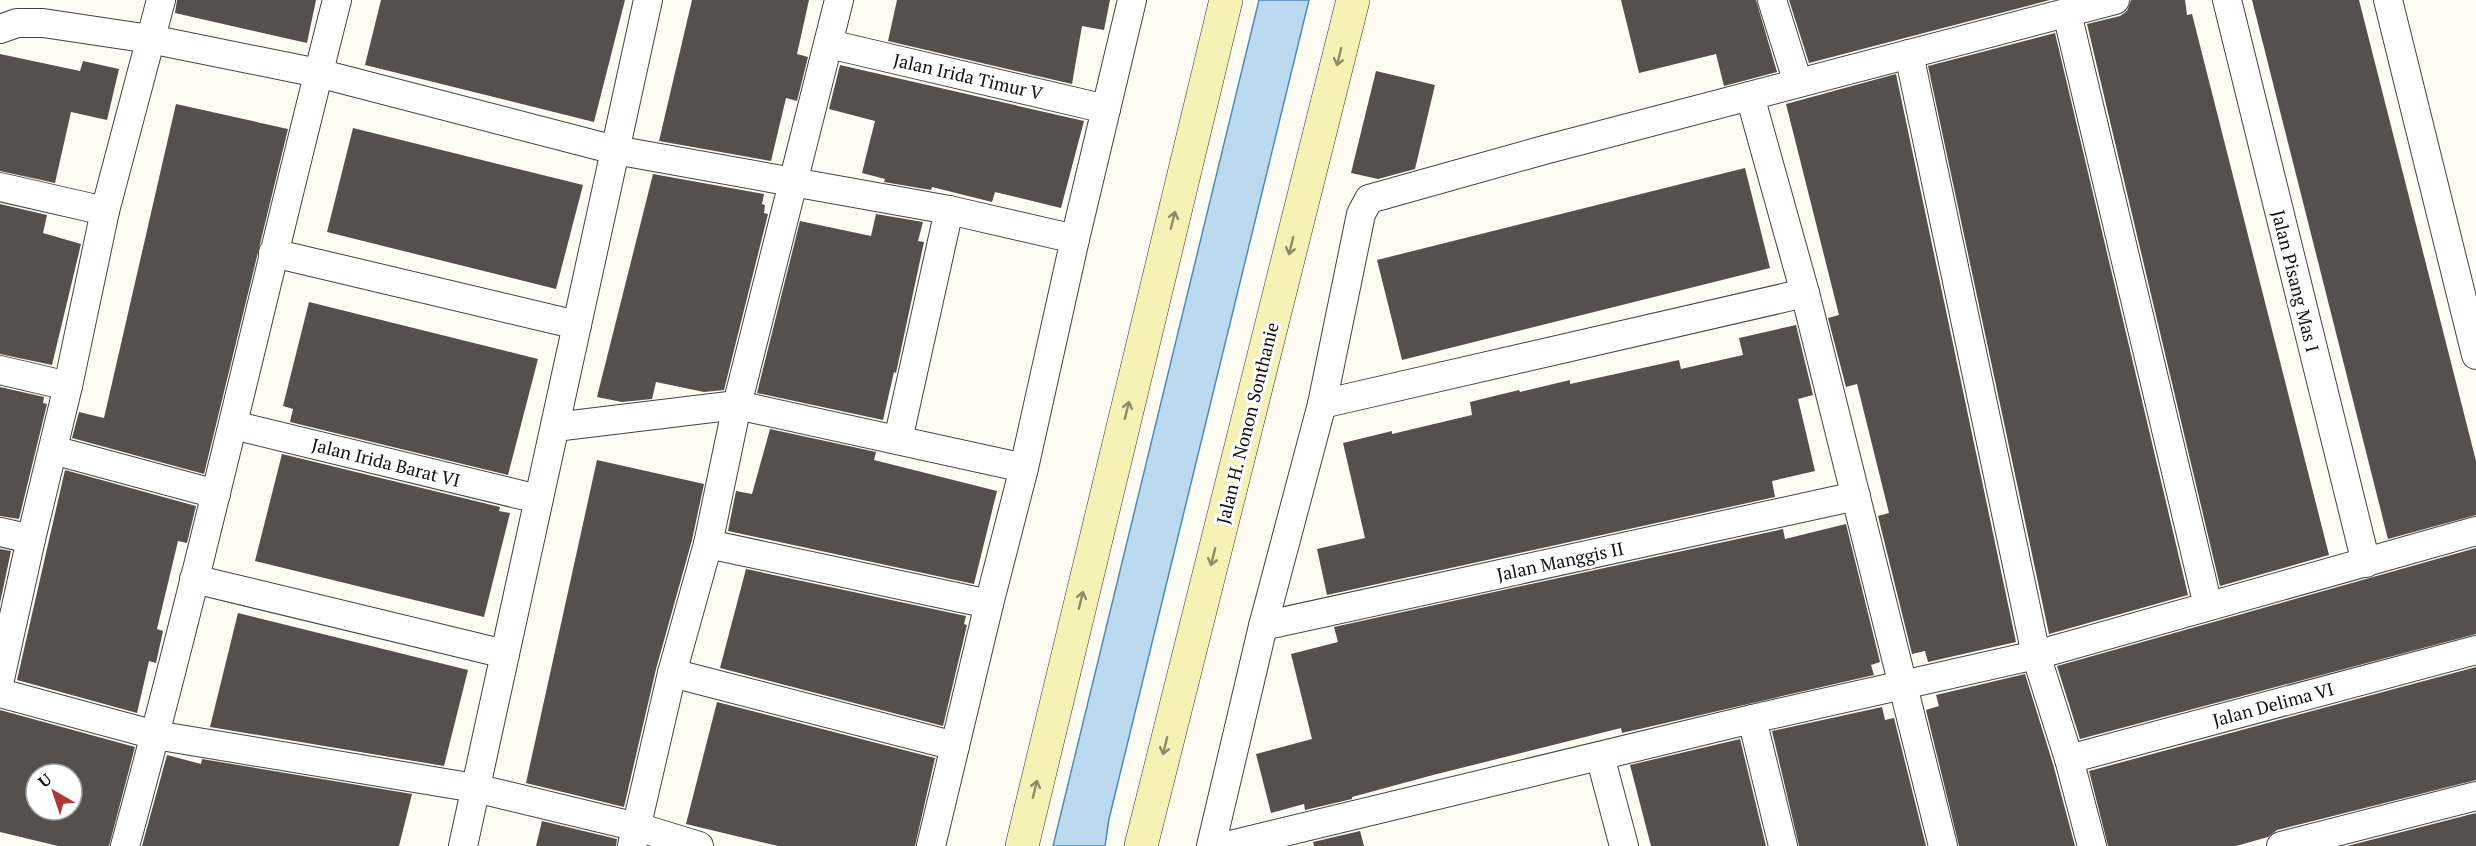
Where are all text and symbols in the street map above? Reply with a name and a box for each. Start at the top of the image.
street label: Jalan Irida Timur V [891,47,1046,105]
one-way arrow [1332,47,1344,66]
street label: Jalan Pisang Mas I [2267,207,2325,355]
one-way arrow [1167,211,1179,230]
one-way arrow [1285,236,1297,255]
street label: Jalan H. Nonon Sonthanie [1210,320,1284,526]
one-way arrow [1122,401,1133,420]
street label: Jalan Irida Barat VI [309,432,463,492]
street label: Jalan Manggis II [1494,536,1626,586]
one-way arrow [1207,547,1218,566]
one-way arrow [1076,590,1088,609]
street label: Jalan Delima VI [2210,676,2336,732]
one-way arrow [1159,736,1171,755]
north arrow [24,762,84,822]
text: U [33,768,56,792]
one-way arrow [1030,780,1042,799]

